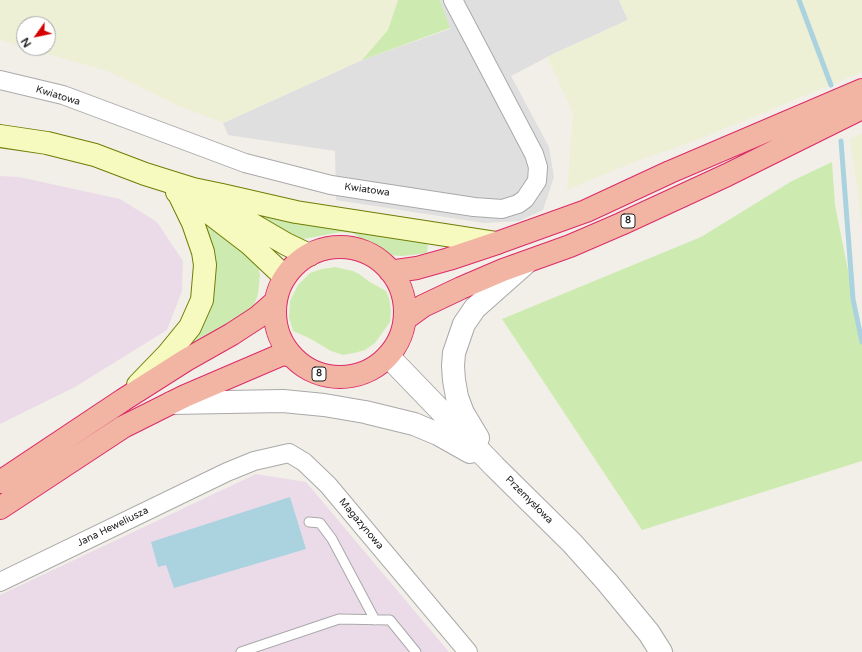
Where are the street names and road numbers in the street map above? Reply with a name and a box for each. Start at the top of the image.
street label: Kwiatowa [34,84,82,108]
street label: Kwiatowa [343,181,391,199]
road number: 8 [621,214,635,228]
road number: 8 [312,367,326,381]
street label: Przemysłowa [503,474,555,526]
street label: Magazynowa [336,496,386,552]
street label: Jana Heweliusza [76,505,150,549]

